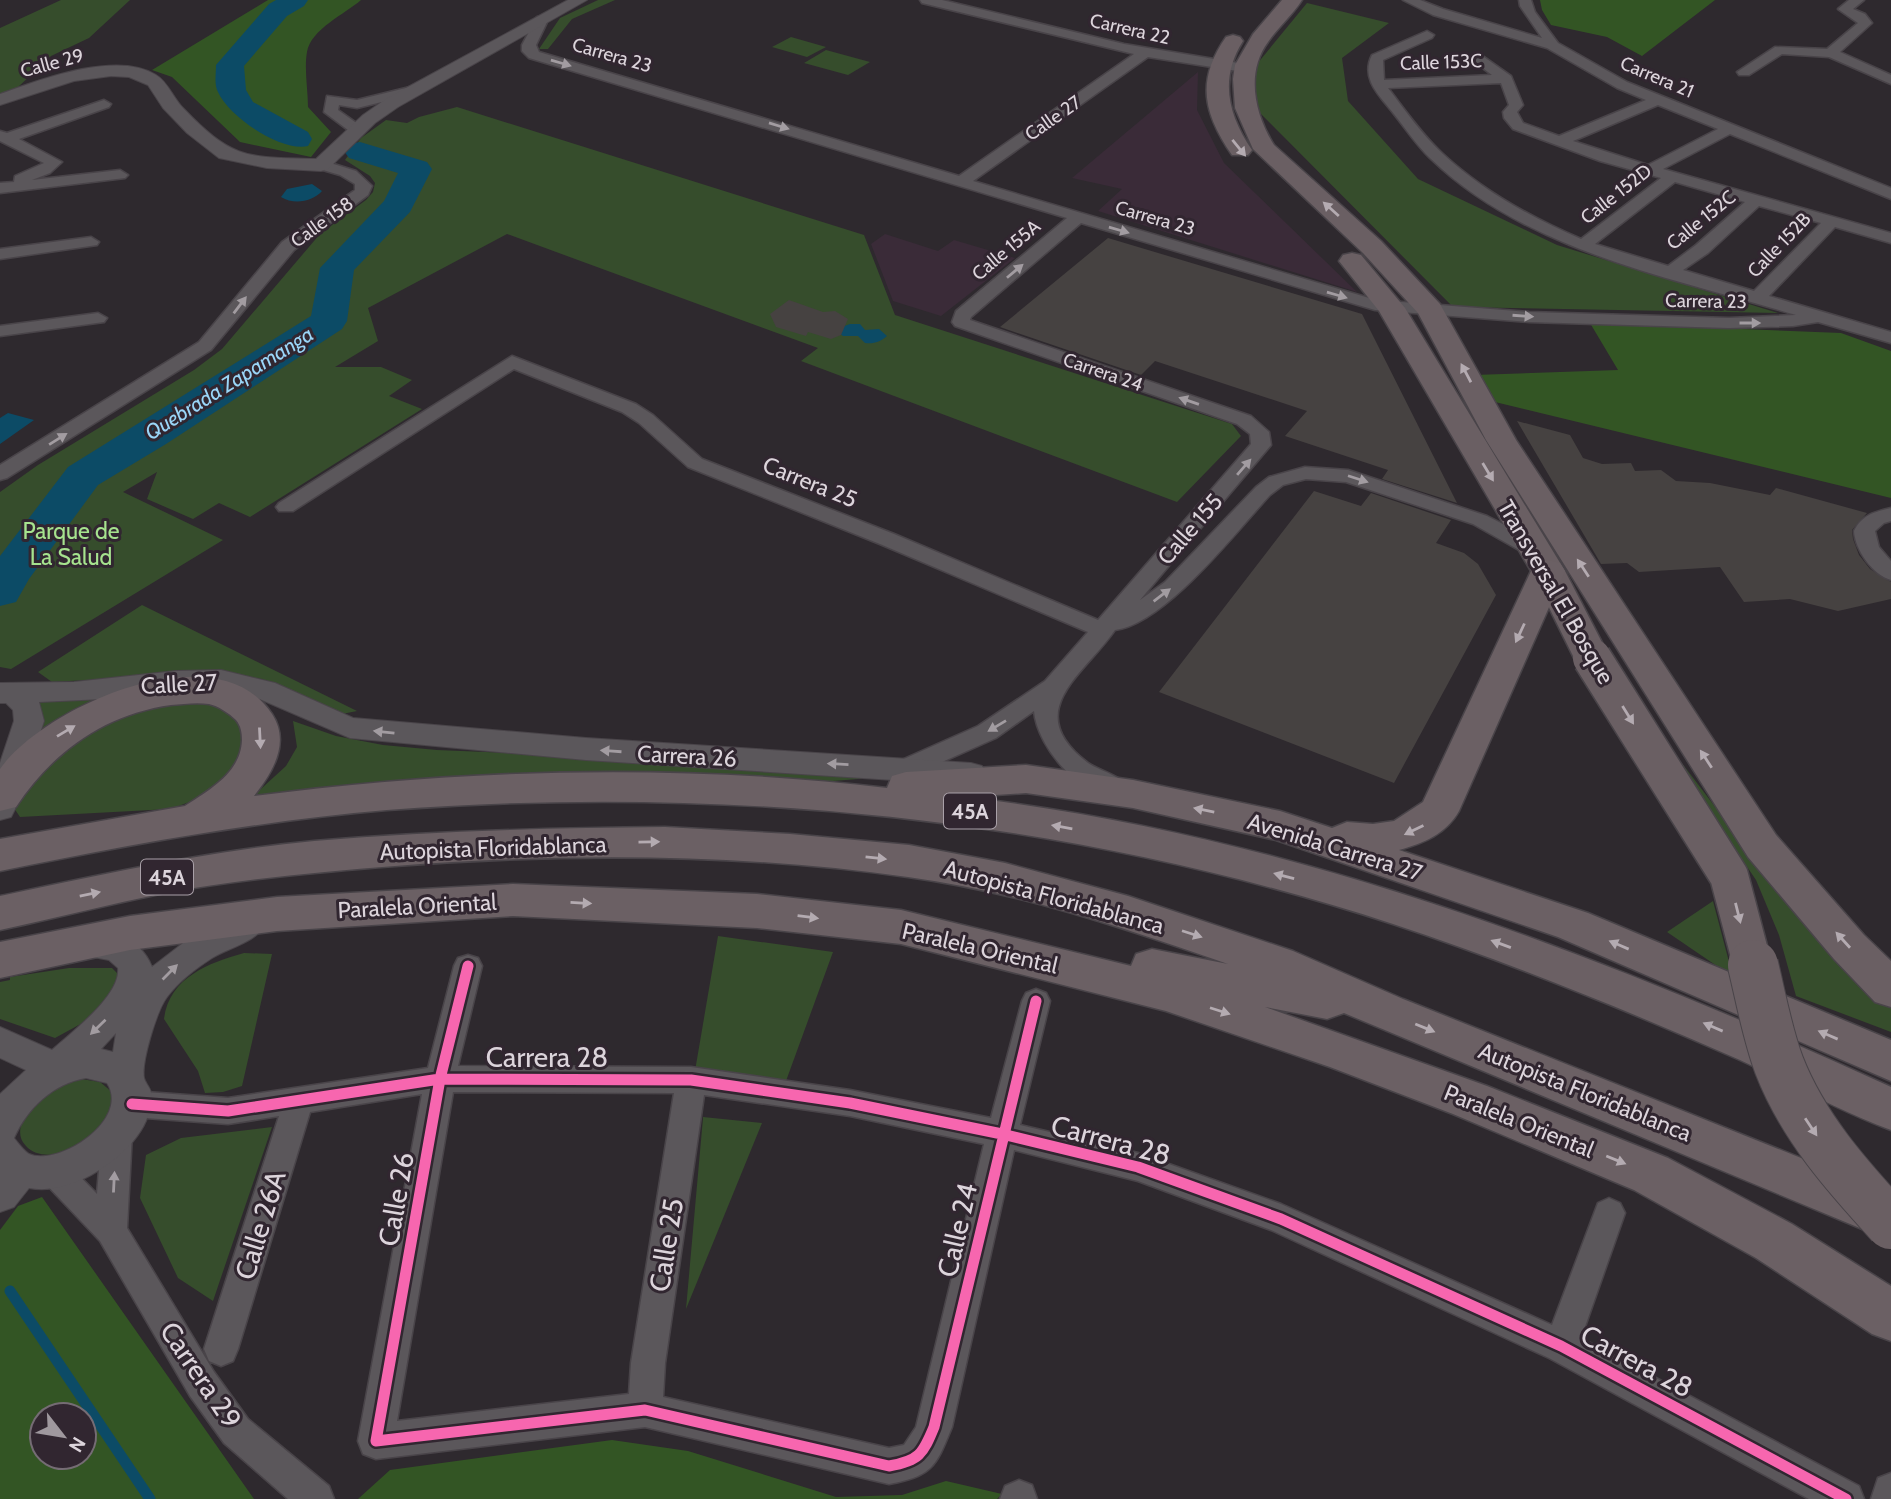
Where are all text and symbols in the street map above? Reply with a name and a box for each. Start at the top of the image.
street label: Carrera 22 [1088,9,1172,49]
street label: Carrera 23 [570,33,654,77]
street label: Calle 29 [18,44,86,82]
street label: Calle 153C [1400,49,1483,75]
street label: Carrera 21 [1617,51,1697,103]
one-way arrow [550,58,572,69]
street label: Calle 27 [1021,90,1086,146]
one-way arrow [769,122,790,132]
one-way arrow [1232,139,1247,157]
street label: Calle 152D [1576,159,1656,229]
street label: Calle 152C [1662,185,1740,255]
street label: Calle 158 [286,192,358,252]
street label: Carrera 23 [1113,196,1197,240]
one-way arrow [1322,201,1340,217]
street label: Calle 152B [1742,208,1816,282]
street label: Calle 155A [967,215,1045,285]
one-way arrow [1108,225,1130,236]
one-way arrow [1006,264,1023,279]
street label: Carrera 23 [1665,289,1747,313]
one-way arrow [1327,290,1348,300]
one-way arrow [232,296,246,314]
one-way arrow [1512,311,1534,322]
one-way arrow [1739,317,1761,329]
water label: Quebrada Zapamanga [140,321,318,445]
street label: Carrera 24 [1060,348,1146,396]
one-way arrow [1460,363,1471,383]
one-way arrow [1179,395,1200,406]
one-way arrow [49,432,68,445]
street label: Carrera 25 [759,450,861,514]
one-way arrow [1236,458,1252,476]
one-way arrow [1482,463,1494,482]
one-way arrow [1347,474,1368,485]
street label: Calle 155 [1151,488,1229,570]
street label: Transversal El Bosque [1492,495,1620,689]
park label: Parque de La Salud [22,517,120,571]
one-way arrow [1576,559,1590,577]
one-way arrow [1152,588,1171,602]
one-way arrow [1514,623,1526,643]
street label: Calle 27 [140,668,218,700]
one-way arrow [1622,706,1635,725]
one-way arrow [987,720,1006,732]
one-way arrow [57,725,76,738]
one-way arrow [373,726,395,737]
one-way arrow [254,727,265,749]
street label: Carrera 26 [636,739,738,773]
one-way arrow [600,745,622,756]
one-way arrow [1700,749,1713,769]
one-way arrow [827,759,849,770]
road number: 45A [944,794,996,828]
one-way arrow [1193,804,1215,815]
street label: Avenida Carrera 27 [1244,807,1426,887]
one-way arrow [1051,821,1073,832]
one-way arrow [1404,824,1424,836]
street label: Autopista Floridablanca [379,830,607,866]
one-way arrow [638,836,660,848]
one-way arrow [865,853,887,864]
street label: Autopista Floridablanca [941,854,1167,940]
road number: 45A [141,860,193,894]
one-way arrow [1273,871,1294,881]
one-way arrow [79,888,101,899]
street label: Paralela Oriental [337,888,498,924]
one-way arrow [570,898,592,909]
one-way arrow [1733,902,1744,924]
one-way arrow [797,911,819,922]
street label: Paralela Oriental [899,916,1061,980]
one-way arrow [1181,929,1202,940]
one-way arrow [1836,932,1852,949]
one-way arrow [1491,938,1512,949]
one-way arrow [1609,939,1629,951]
one-way arrow [162,964,179,981]
one-way arrow [1210,1006,1231,1017]
one-way arrow [90,1018,107,1034]
one-way arrow [1703,1021,1723,1033]
one-way arrow [1415,1022,1436,1033]
one-way arrow [1817,1029,1838,1040]
street label: Autopista Floridablanca [1475,1037,1695,1147]
street label: Carrera 28 [486,1040,608,1074]
street label: Paralela Oriental [1440,1078,1599,1164]
street label: Carrera 28 [1047,1108,1175,1172]
one-way arrow [1804,1118,1818,1136]
street label: Calle 26 [371,1149,421,1249]
one-way arrow [1606,1154,1627,1165]
street label: Calle 26A [227,1166,293,1284]
one-way arrow [109,1170,120,1192]
street label: Calle 24 [930,1180,984,1280]
street label: Calle 25 [642,1196,690,1294]
street label: Carrera 29 [153,1315,249,1435]
street label: Carrera 28 [1575,1317,1699,1405]
north arrow [28,1401,98,1471]
text: N [64,1433,90,1456]

